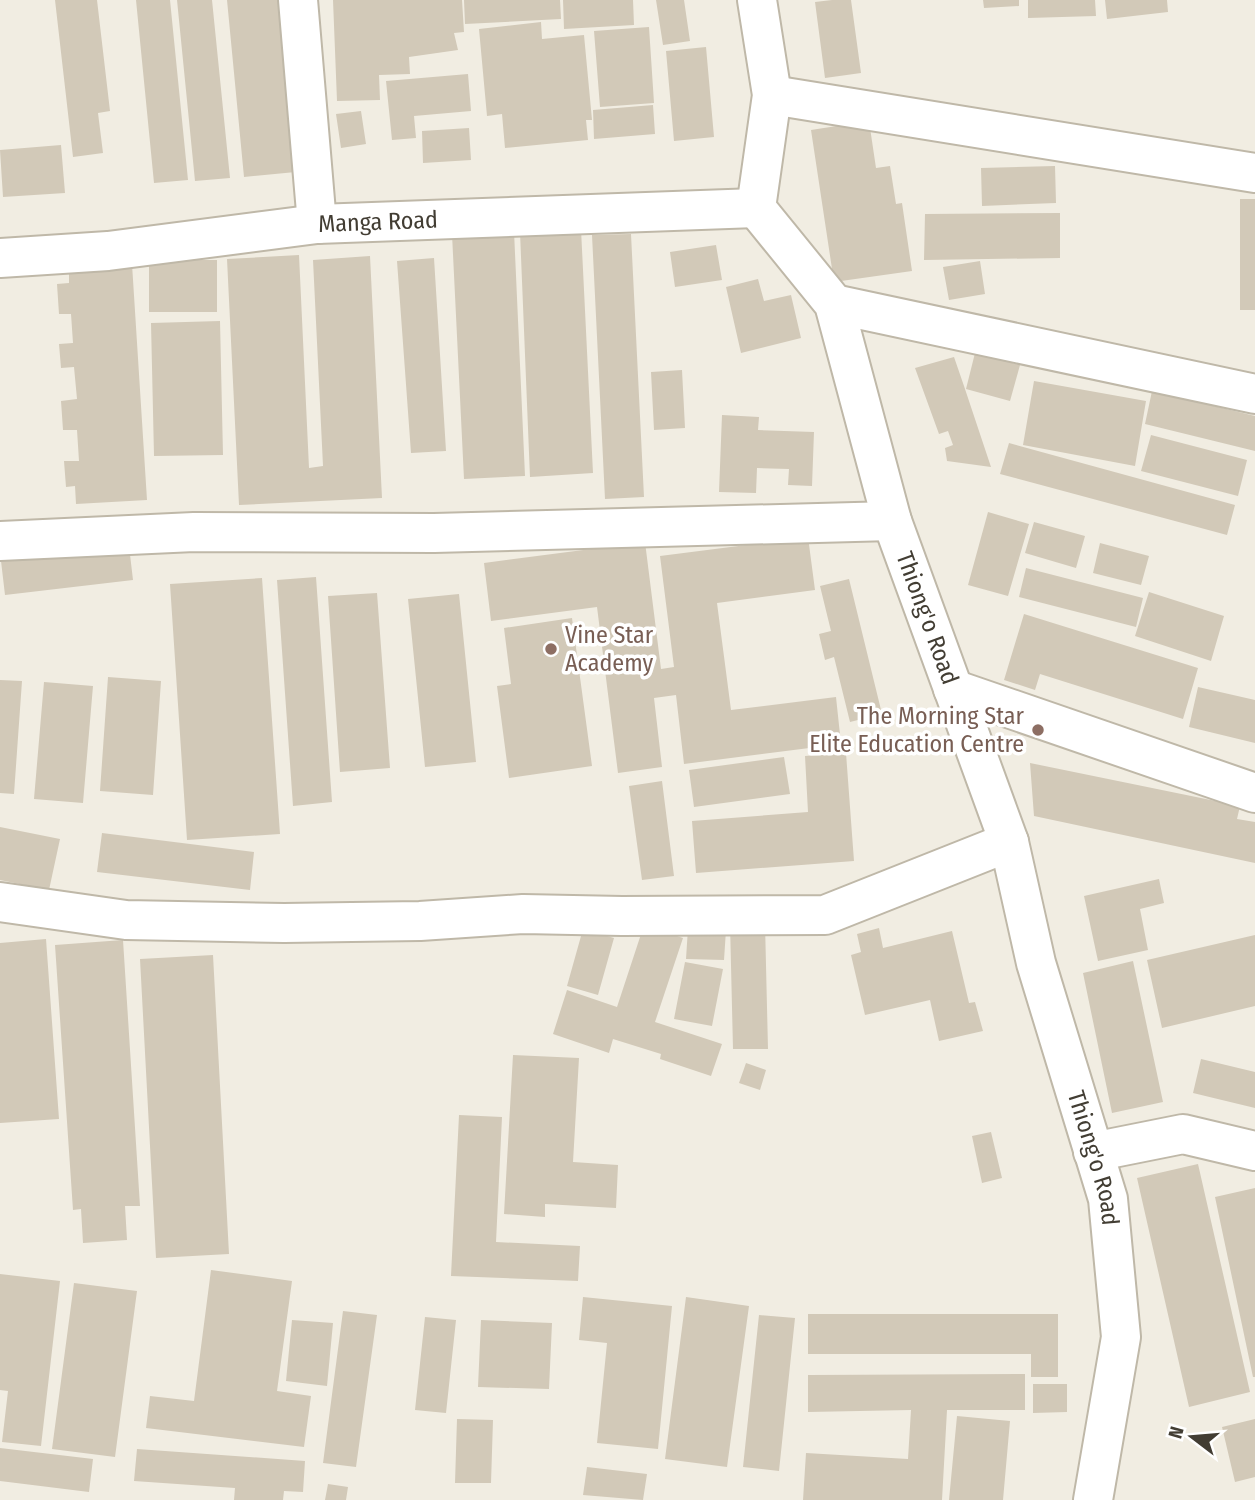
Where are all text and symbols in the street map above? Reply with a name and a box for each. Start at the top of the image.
street label: Manga Road [318,206,438,238]
street label: Thiong'o Road [890,548,964,688]
place label: Vine Star Academy [565,621,654,677]
marker: Vine Star Academy [543,641,559,657]
place label: The Morning Star Elite Education Centre [809,702,1025,758]
marker: The Morning Star Elite Education Centre [1030,722,1046,738]
street label: Thiong'o Road [1062,1087,1124,1227]
north arrow [1157,1402,1227,1472]
text: N [1164,1424,1189,1441]

